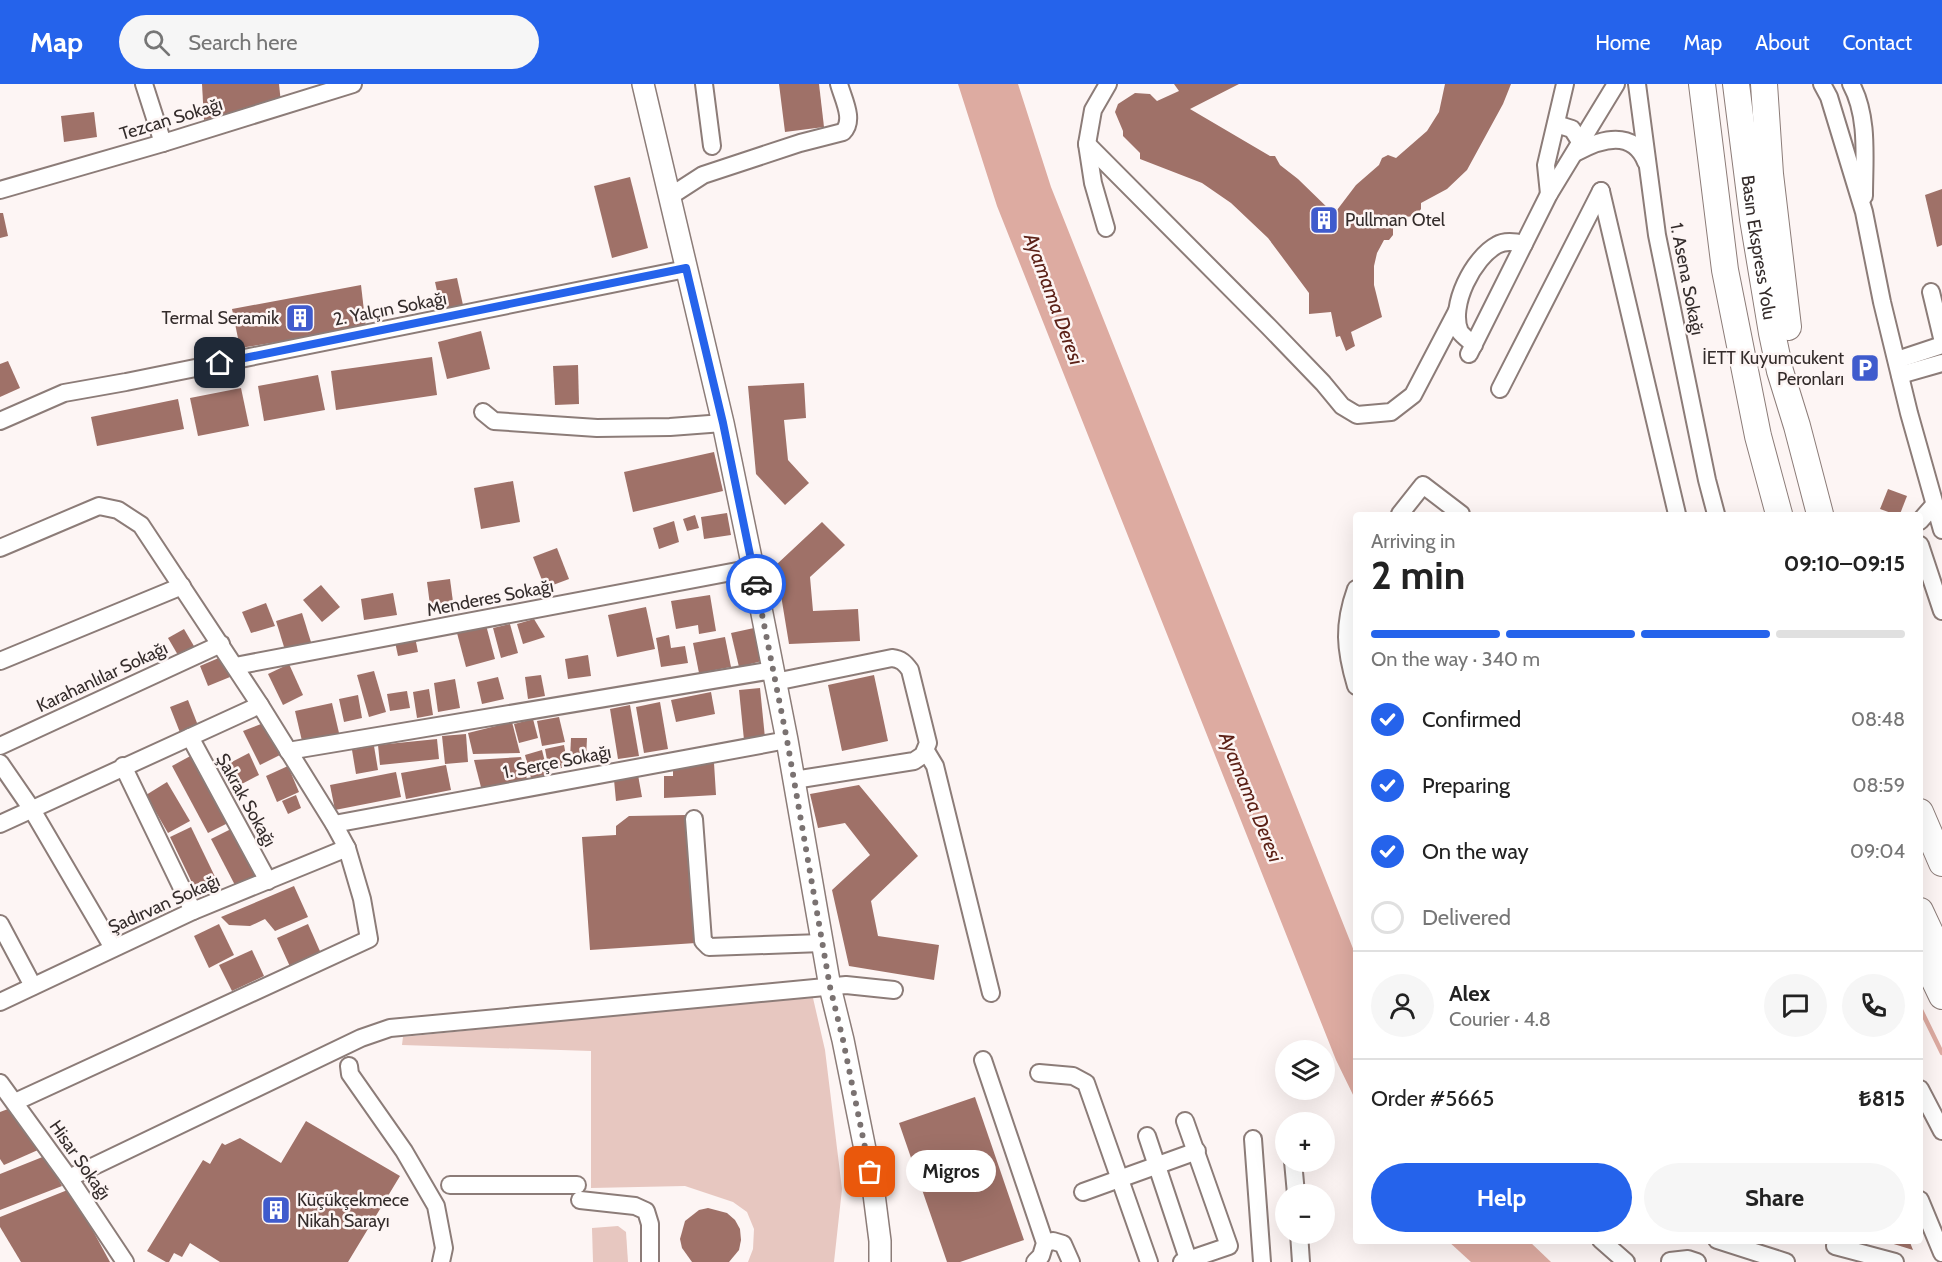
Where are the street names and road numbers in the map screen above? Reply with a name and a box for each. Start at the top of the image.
street label: Tezcan Sokağı [117,93,225,145]
street label: Basın Ekspress Yolu [1737,174,1781,321]
street label: 1. Asena Sokağı [1665,221,1709,337]
street label: 2. Yalçın Sokağı [331,287,449,331]
street label: Menderes Sokağı [425,575,555,621]
street label: Karahanlılar Sokağı [33,637,171,717]
street label: 1. Serçe Sokağı [501,741,613,783]
street label: Şakrak Sokağı [211,749,281,851]
street label: Şadırvan Sokağı [105,870,223,938]
street label: Hisar Sokağı [45,1116,115,1204]

